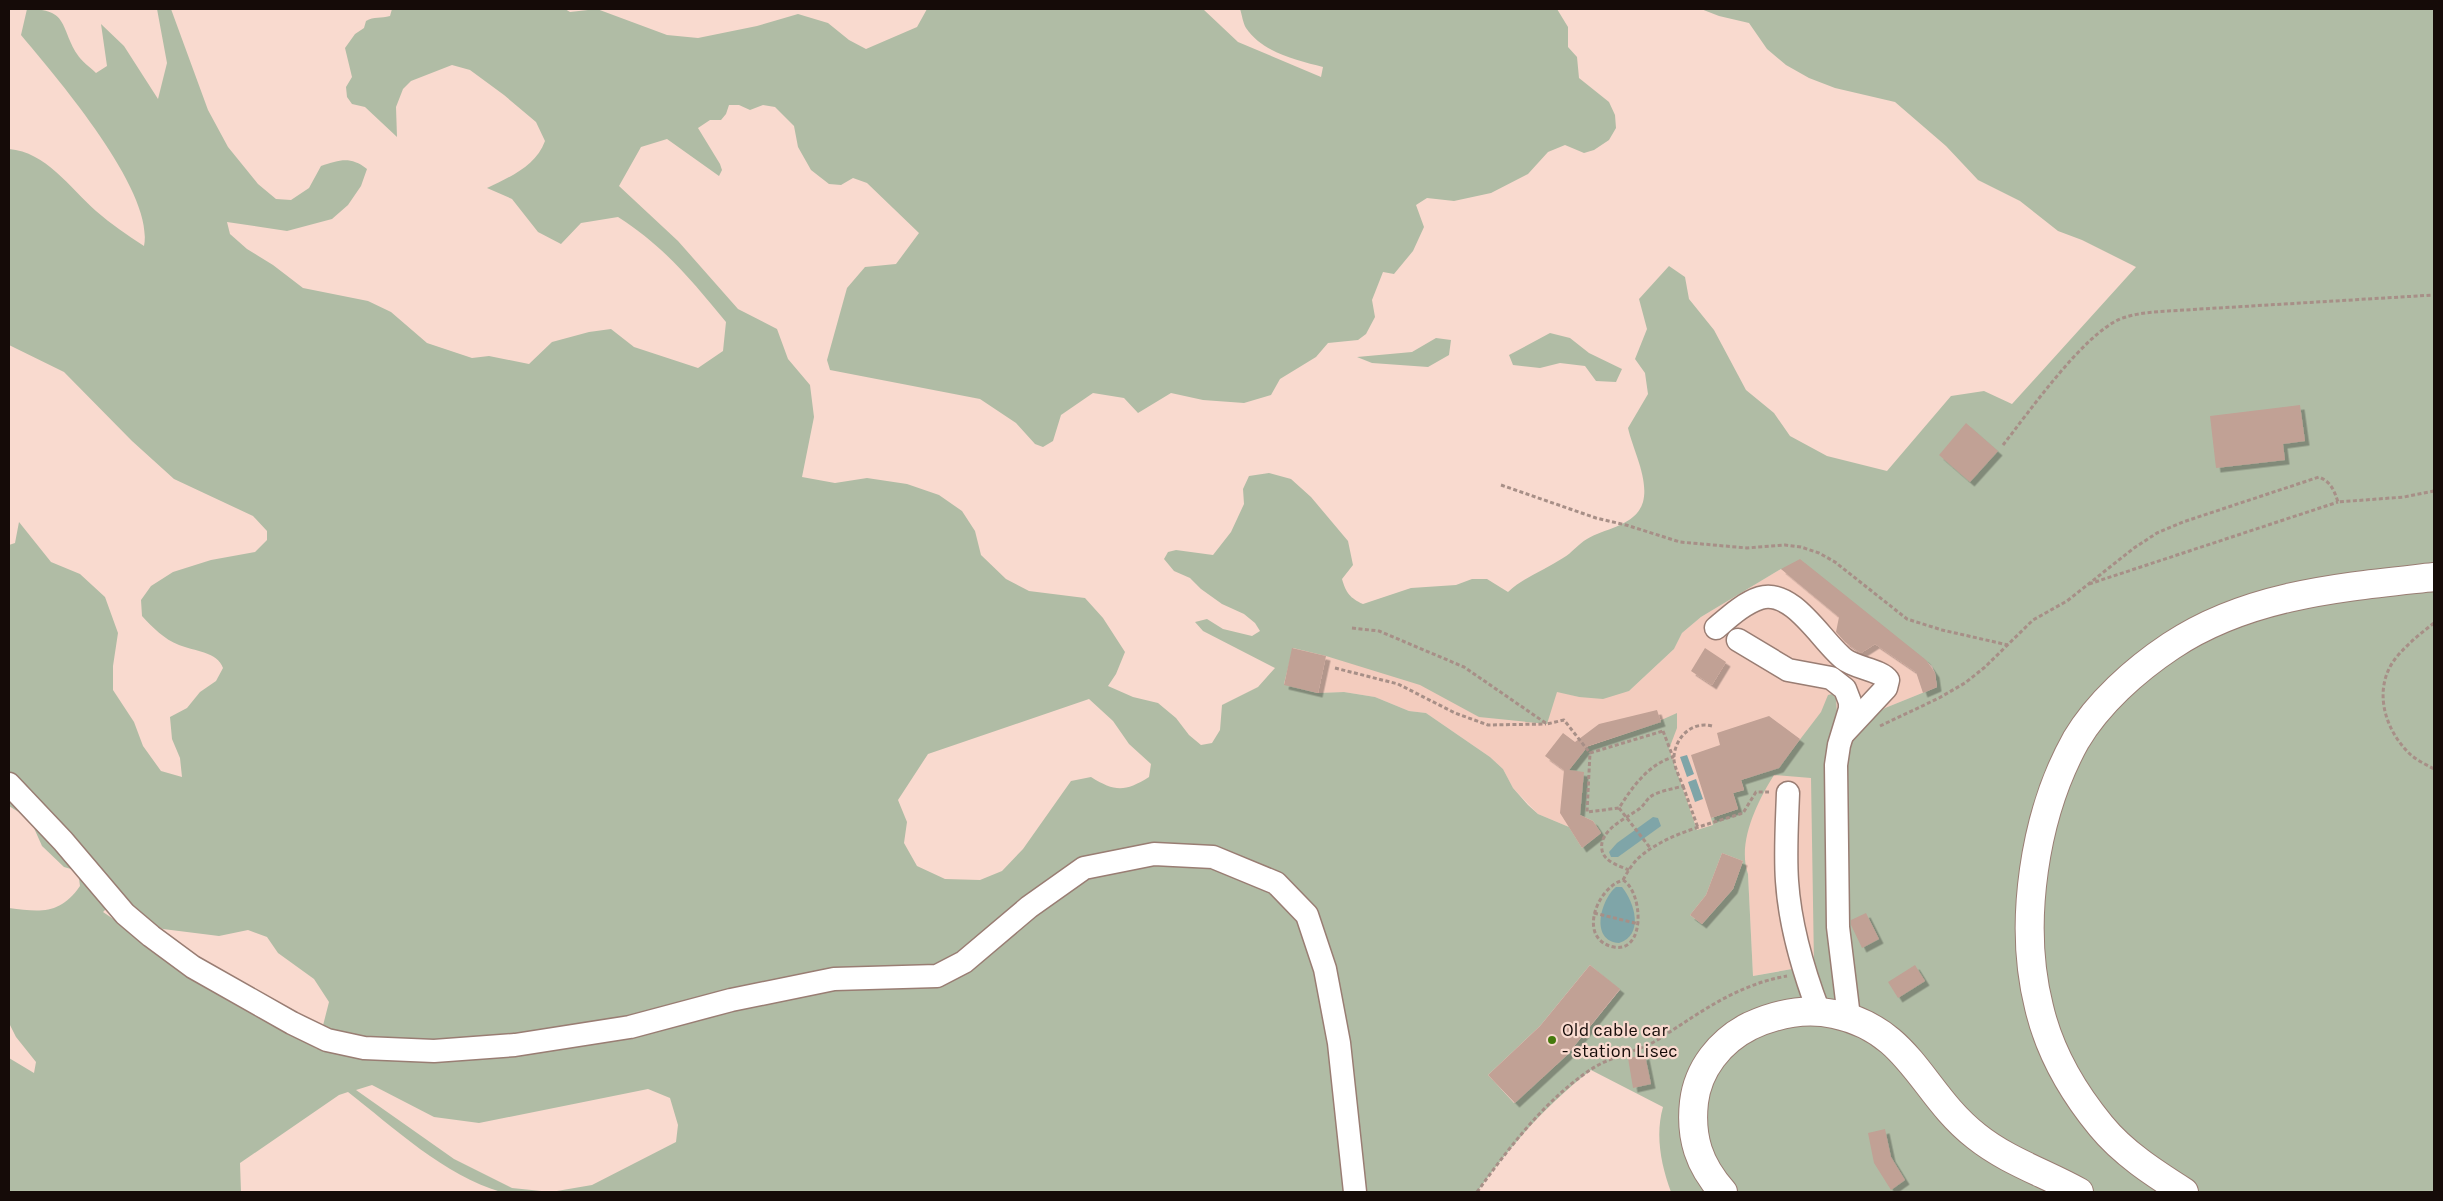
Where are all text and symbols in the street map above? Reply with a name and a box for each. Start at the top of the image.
place label: Old cable car - station Lisec [1562,1019,1678,1062]
marker: Old cable car - station Lisec [1546,1034,1558,1046]

